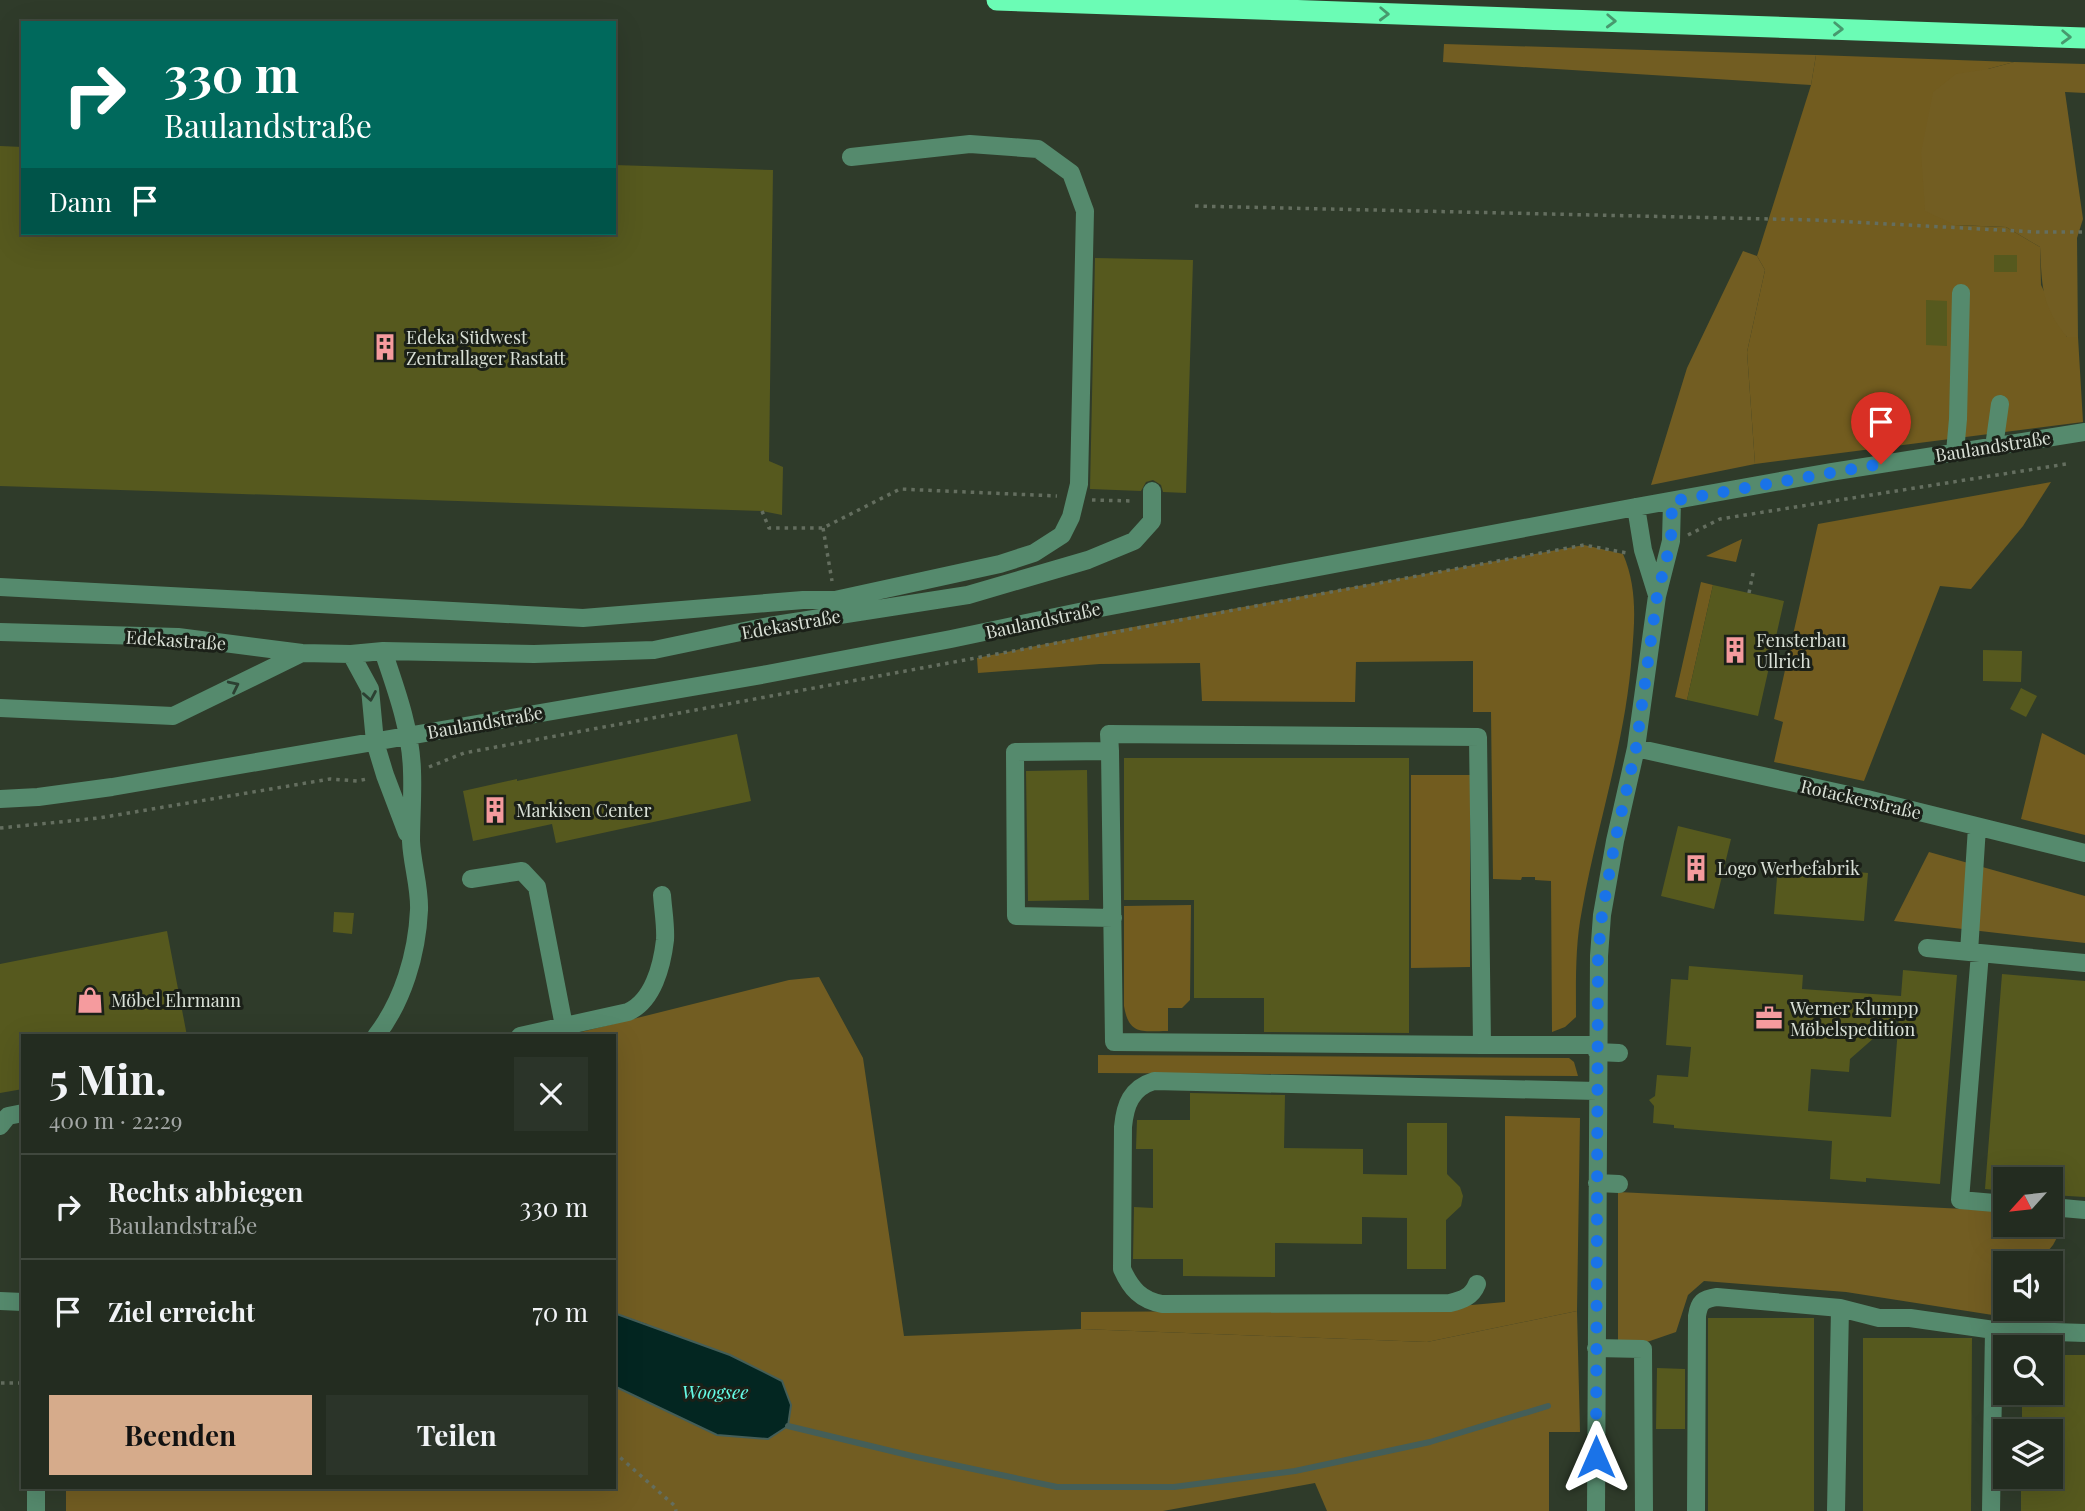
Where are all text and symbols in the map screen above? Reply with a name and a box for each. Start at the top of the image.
one-way arrow [1378,6,1389,21]
one-way arrow [1606,14,1617,29]
one-way arrow [1833,22,1844,37]
one-way arrow [2061,30,2072,45]
text: 330 m [164,40,299,105]
icon: right [49,49,140,140]
text: Baulandstraße [164,103,372,146]
icon: arrive [126,182,164,220]
text: Dann [49,184,112,219]
place label: Edeka Südwest Zentrallager Rastatt [406,325,566,370]
building icon: Edeka Südwest Zentrallager Rastatt [370,332,400,362]
pin [1851,392,1911,464]
icon: arrive [1862,403,1900,441]
street label: Baulandstraße [1933,425,2053,467]
street label: Baulandstraße [983,596,1103,644]
street label: Edekastraße [740,603,842,645]
street label: Edekastraße [125,625,227,655]
place label: Fensterbau Ullrich [1756,628,1847,673]
building icon: Fensterbau Ullrich [1720,635,1750,665]
one-way arrow [227,680,239,694]
one-way arrow [362,690,377,702]
street label: Baulandstraße [425,700,545,744]
street label: Rotackerstraße [1798,773,1924,825]
building icon: Markisen Center [480,795,510,825]
place label: Markisen Center [516,798,652,822]
building icon: Logo Werbefabrik [1681,853,1711,883]
place label: Logo Werbefabrik [1717,856,1860,880]
shop icon: Möbel Ehrmann [75,985,105,1015]
place label: Möbel Ehrmann [111,988,241,1012]
place label: Werner Klumpp Möbelspedition [1789,996,1918,1041]
office icon: Werner Klumpp Möbelspedition [1754,1003,1784,1033]
text: 5 Min. [49,1050,167,1106]
button: close [514,1057,588,1131]
text: 400 m · 22:29 [49,1104,183,1135]
north arrow [1993,1167,2063,1237]
map controls [1993,1167,2063,1489]
text: Rechts abbiegen [108,1174,303,1209]
icon: right [49,1188,87,1226]
text: 330 m [519,1189,588,1224]
text: Baulandstraße [108,1209,257,1240]
button: sound [1993,1251,2063,1321]
icon: arrive [49,1293,87,1331]
text: Ziel erreicht [108,1294,255,1329]
text: 70 m [532,1294,588,1329]
button: search [1993,1335,2063,1405]
water label: Woogsee [682,1378,748,1404]
button: Beenden [49,1395,312,1475]
button: Teilen [326,1395,588,1475]
button: layers [1993,1419,2063,1489]
position arrow [1559,1420,1633,1494]

